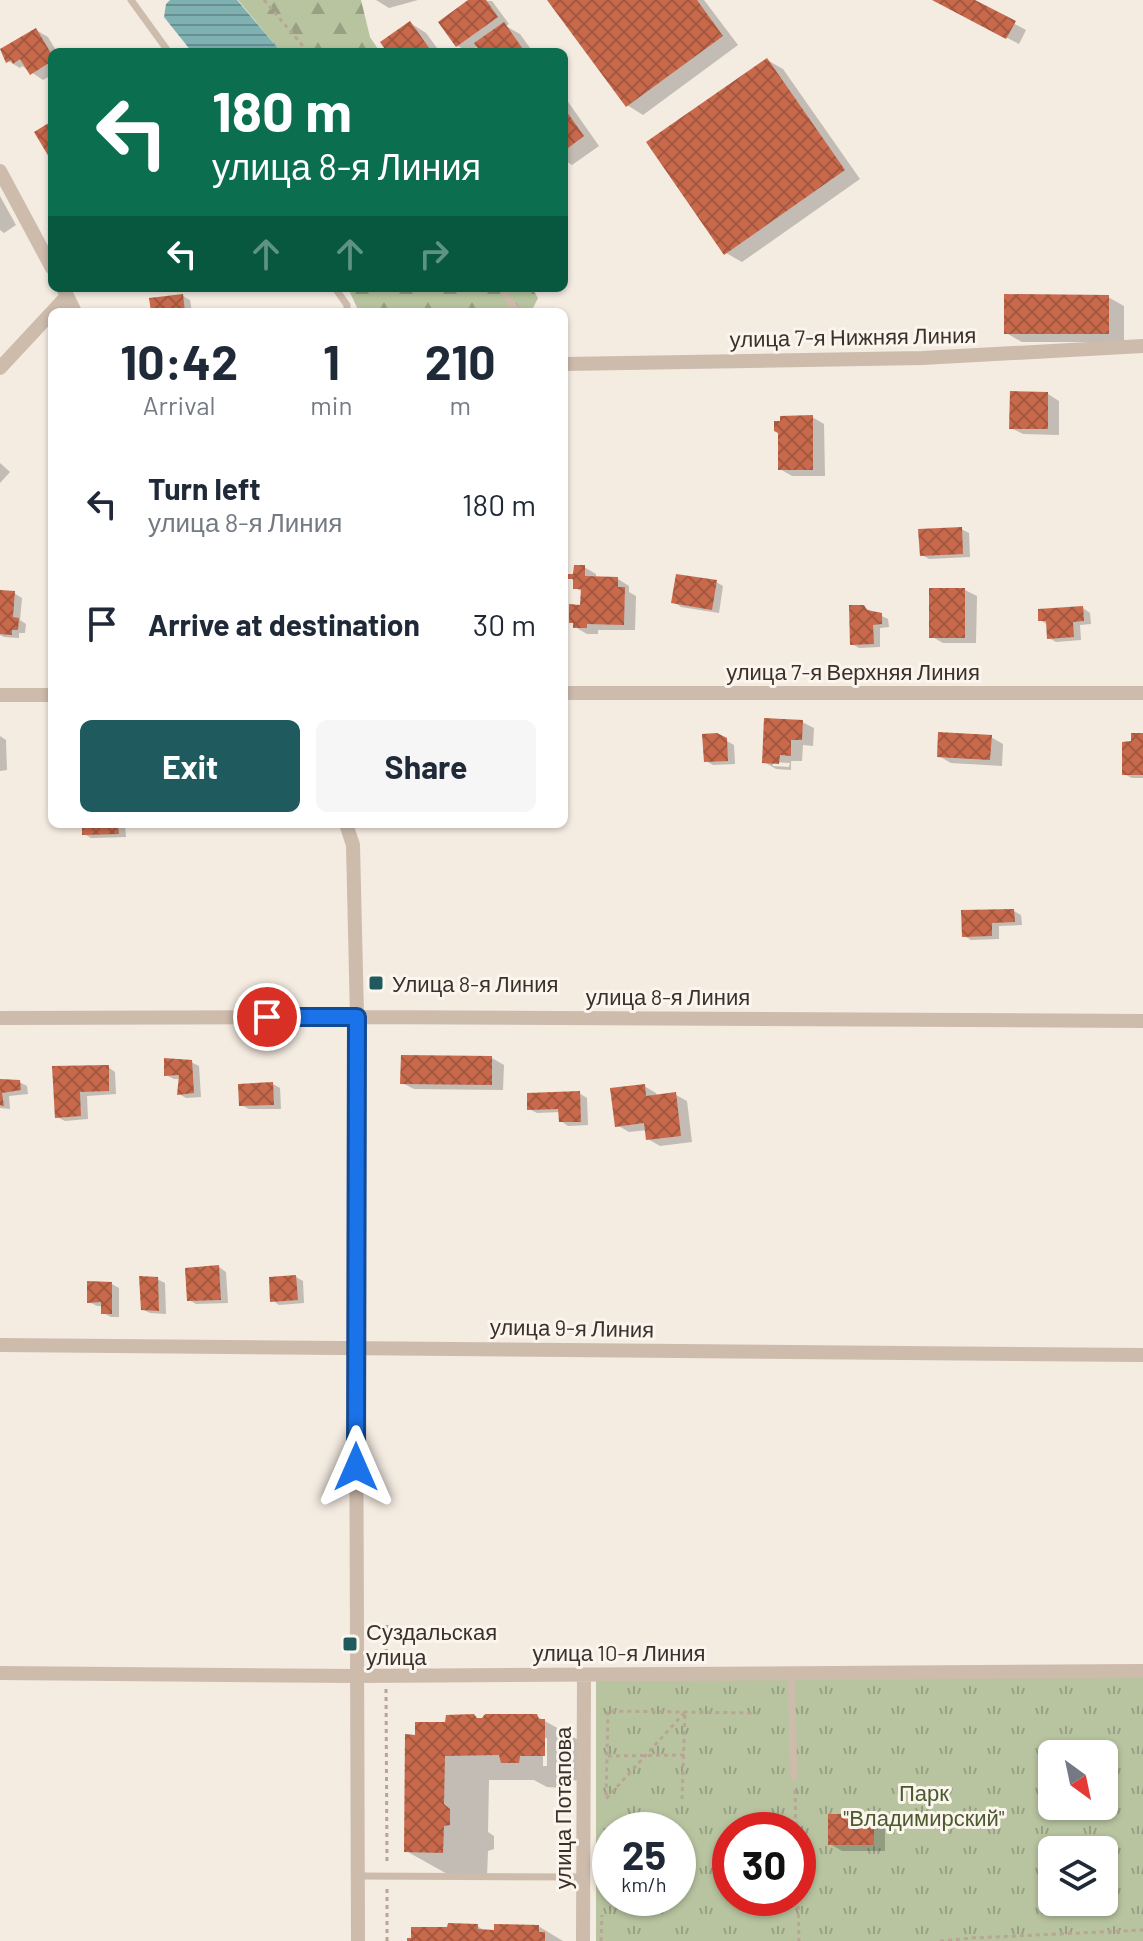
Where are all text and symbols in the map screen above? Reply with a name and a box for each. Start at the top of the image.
text: 180 m [212,76,352,143]
icon: left [80,80,184,184]
text: улица 8-я Линия [212,144,481,187]
icon: left [160,232,204,276]
icon: ahead [244,232,288,276]
icon: ahead [328,232,372,276]
icon: right [412,232,456,276]
street label: улица 7-я Нижняя Линия [729,321,977,352]
text: 10:42 [120,332,238,390]
text: 1 [323,332,340,390]
text: 210 [425,332,496,390]
text: Arrival [143,389,215,420]
text: min [310,389,352,420]
text: m [449,389,471,420]
text: Turn left [148,470,261,506]
icon: left [80,482,124,526]
text: 180 m [462,486,536,522]
text: улица 8-я Линия [148,506,342,537]
icon: arrive [80,602,124,646]
text: Arrive at destination [148,606,420,642]
text: 30 m [473,606,536,642]
street label: улица 7-я Верхняя Линия [726,658,980,685]
button: Exit [80,720,300,812]
button: Share [316,720,536,812]
place label: Улица 8-я Линия [392,970,558,997]
marker: Улица 8-я Линия [367,974,385,992]
pin [233,983,301,1051]
street label: улица 8-я Линия [586,983,750,1010]
icon: arrive [245,995,289,1039]
street label: улица 9-я Линия [490,1313,654,1342]
position arrow [314,1425,398,1509]
place label: Суздальская улица [366,1618,497,1670]
marker: Суздальская улица [341,1635,359,1653]
street label: улица 10-я Линия [532,1639,706,1666]
street label: улица Потапова [549,1726,576,1889]
north arrow [1038,1740,1118,1820]
map controls [1038,1740,1118,1916]
park label: Парк "Владимирский" [843,1779,1005,1831]
speed limit sign: 30 [712,1812,816,1916]
text: 25 [622,1830,666,1878]
button: layers [1038,1836,1118,1916]
text: km/h [621,1872,667,1896]

